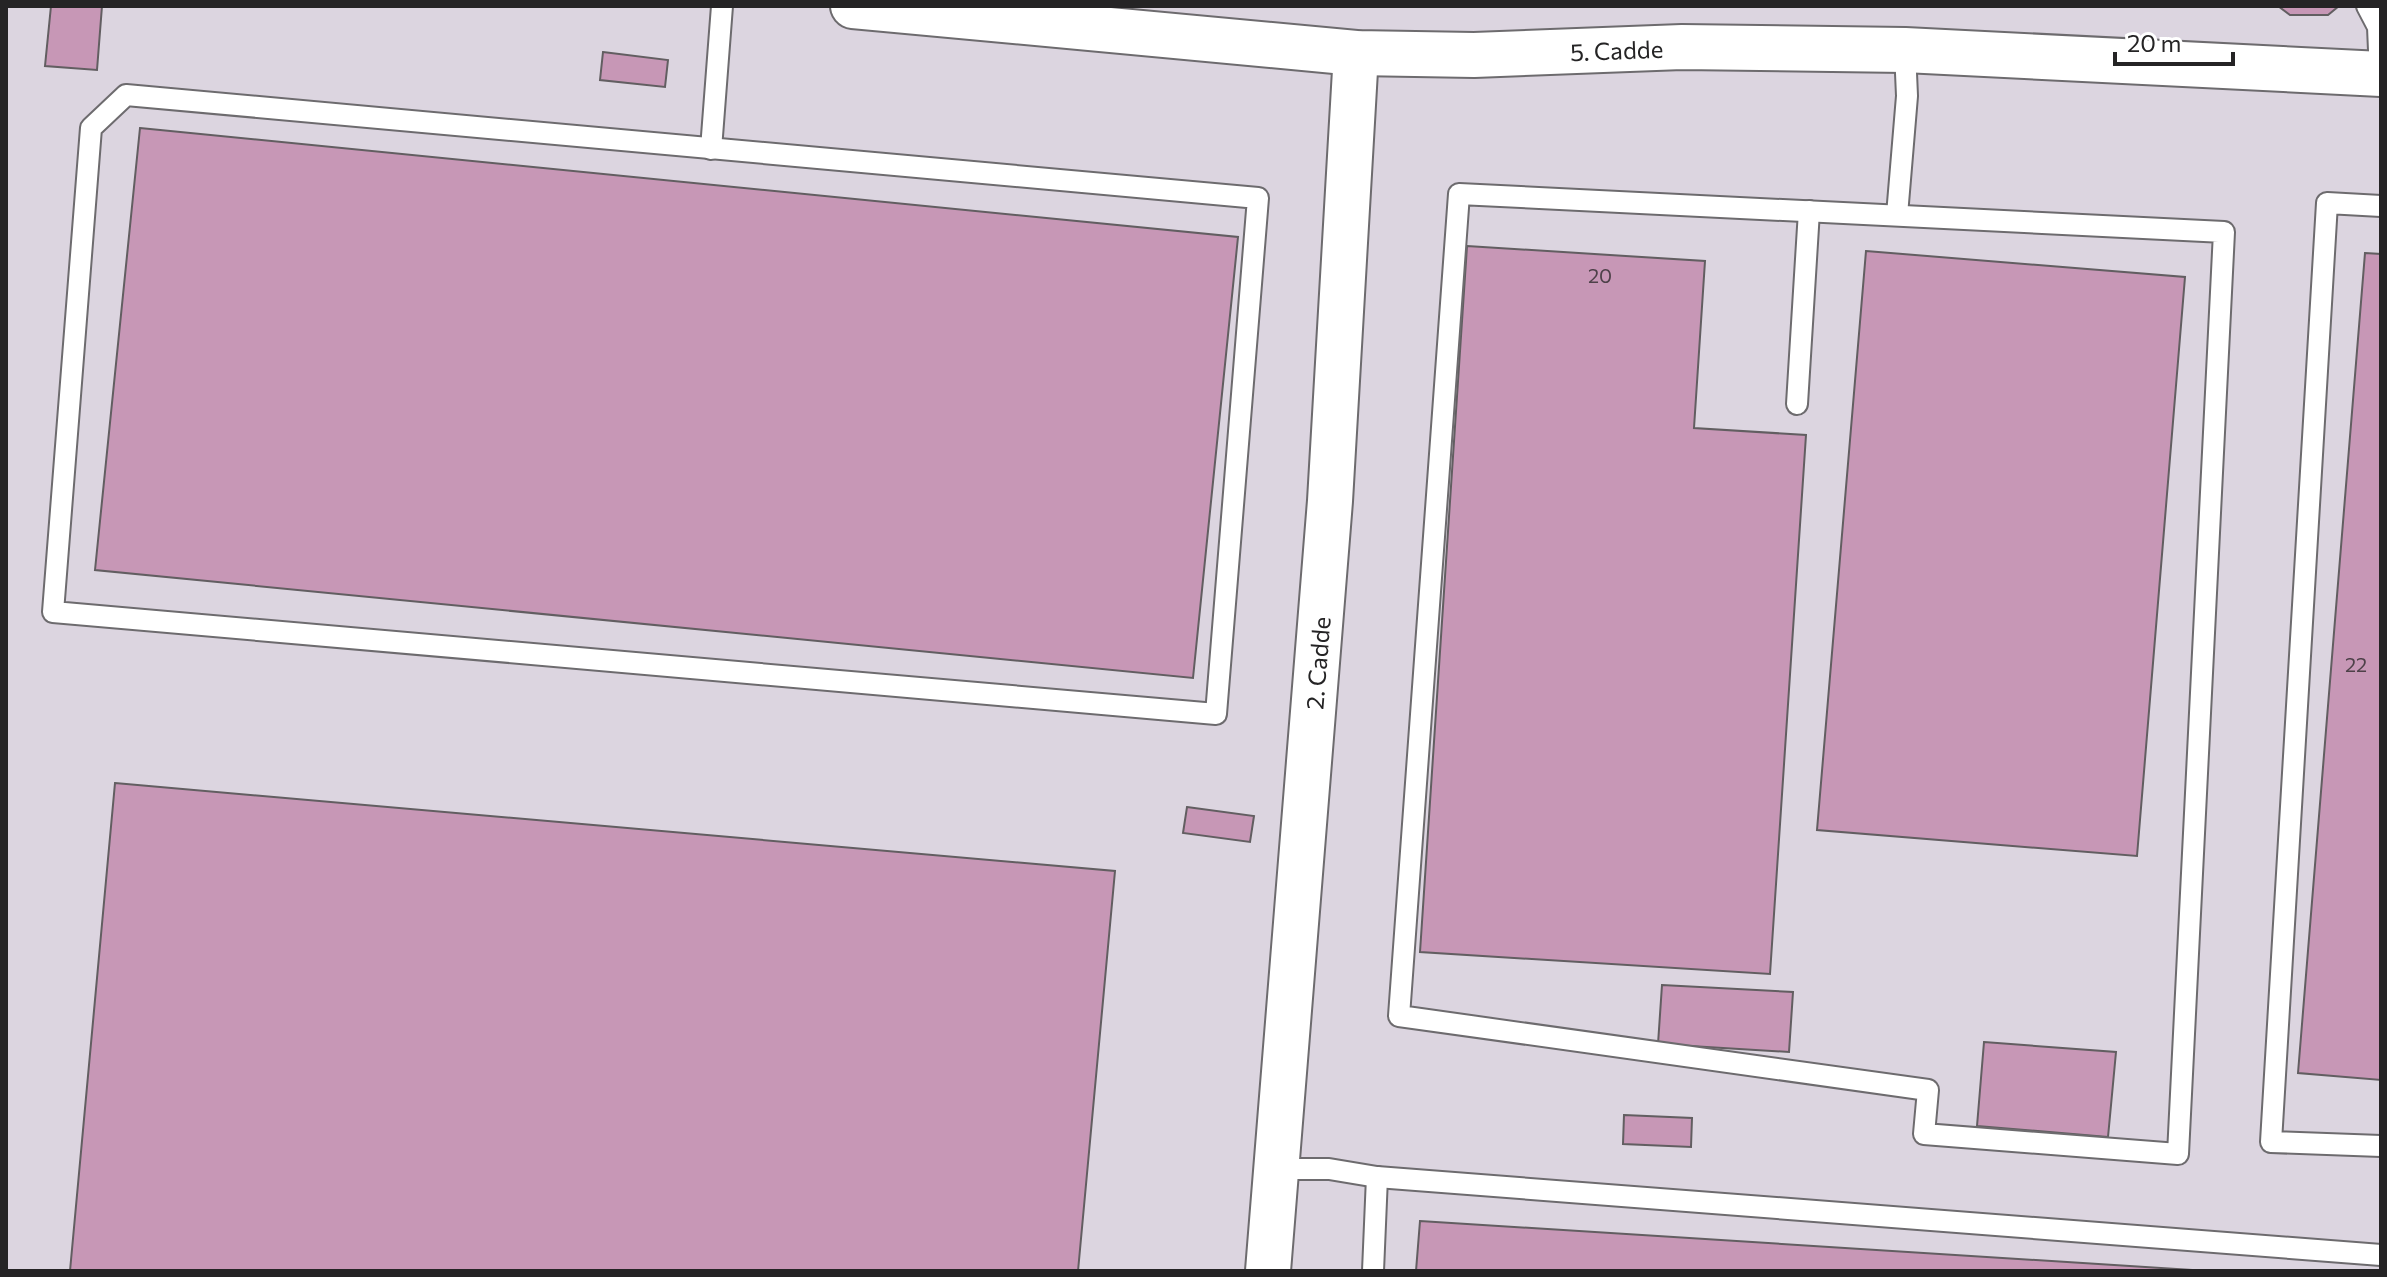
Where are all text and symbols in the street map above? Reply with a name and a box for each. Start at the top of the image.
scale bar [2115,16,2233,66]
text: 20 m [2127,28,2181,57]
street label: 5. Cadde [1570,33,1664,66]
house number: 20 [1588,263,1612,287]
street label: 2. Cadde [1299,615,1335,710]
house number: 22 [2345,652,2367,676]

